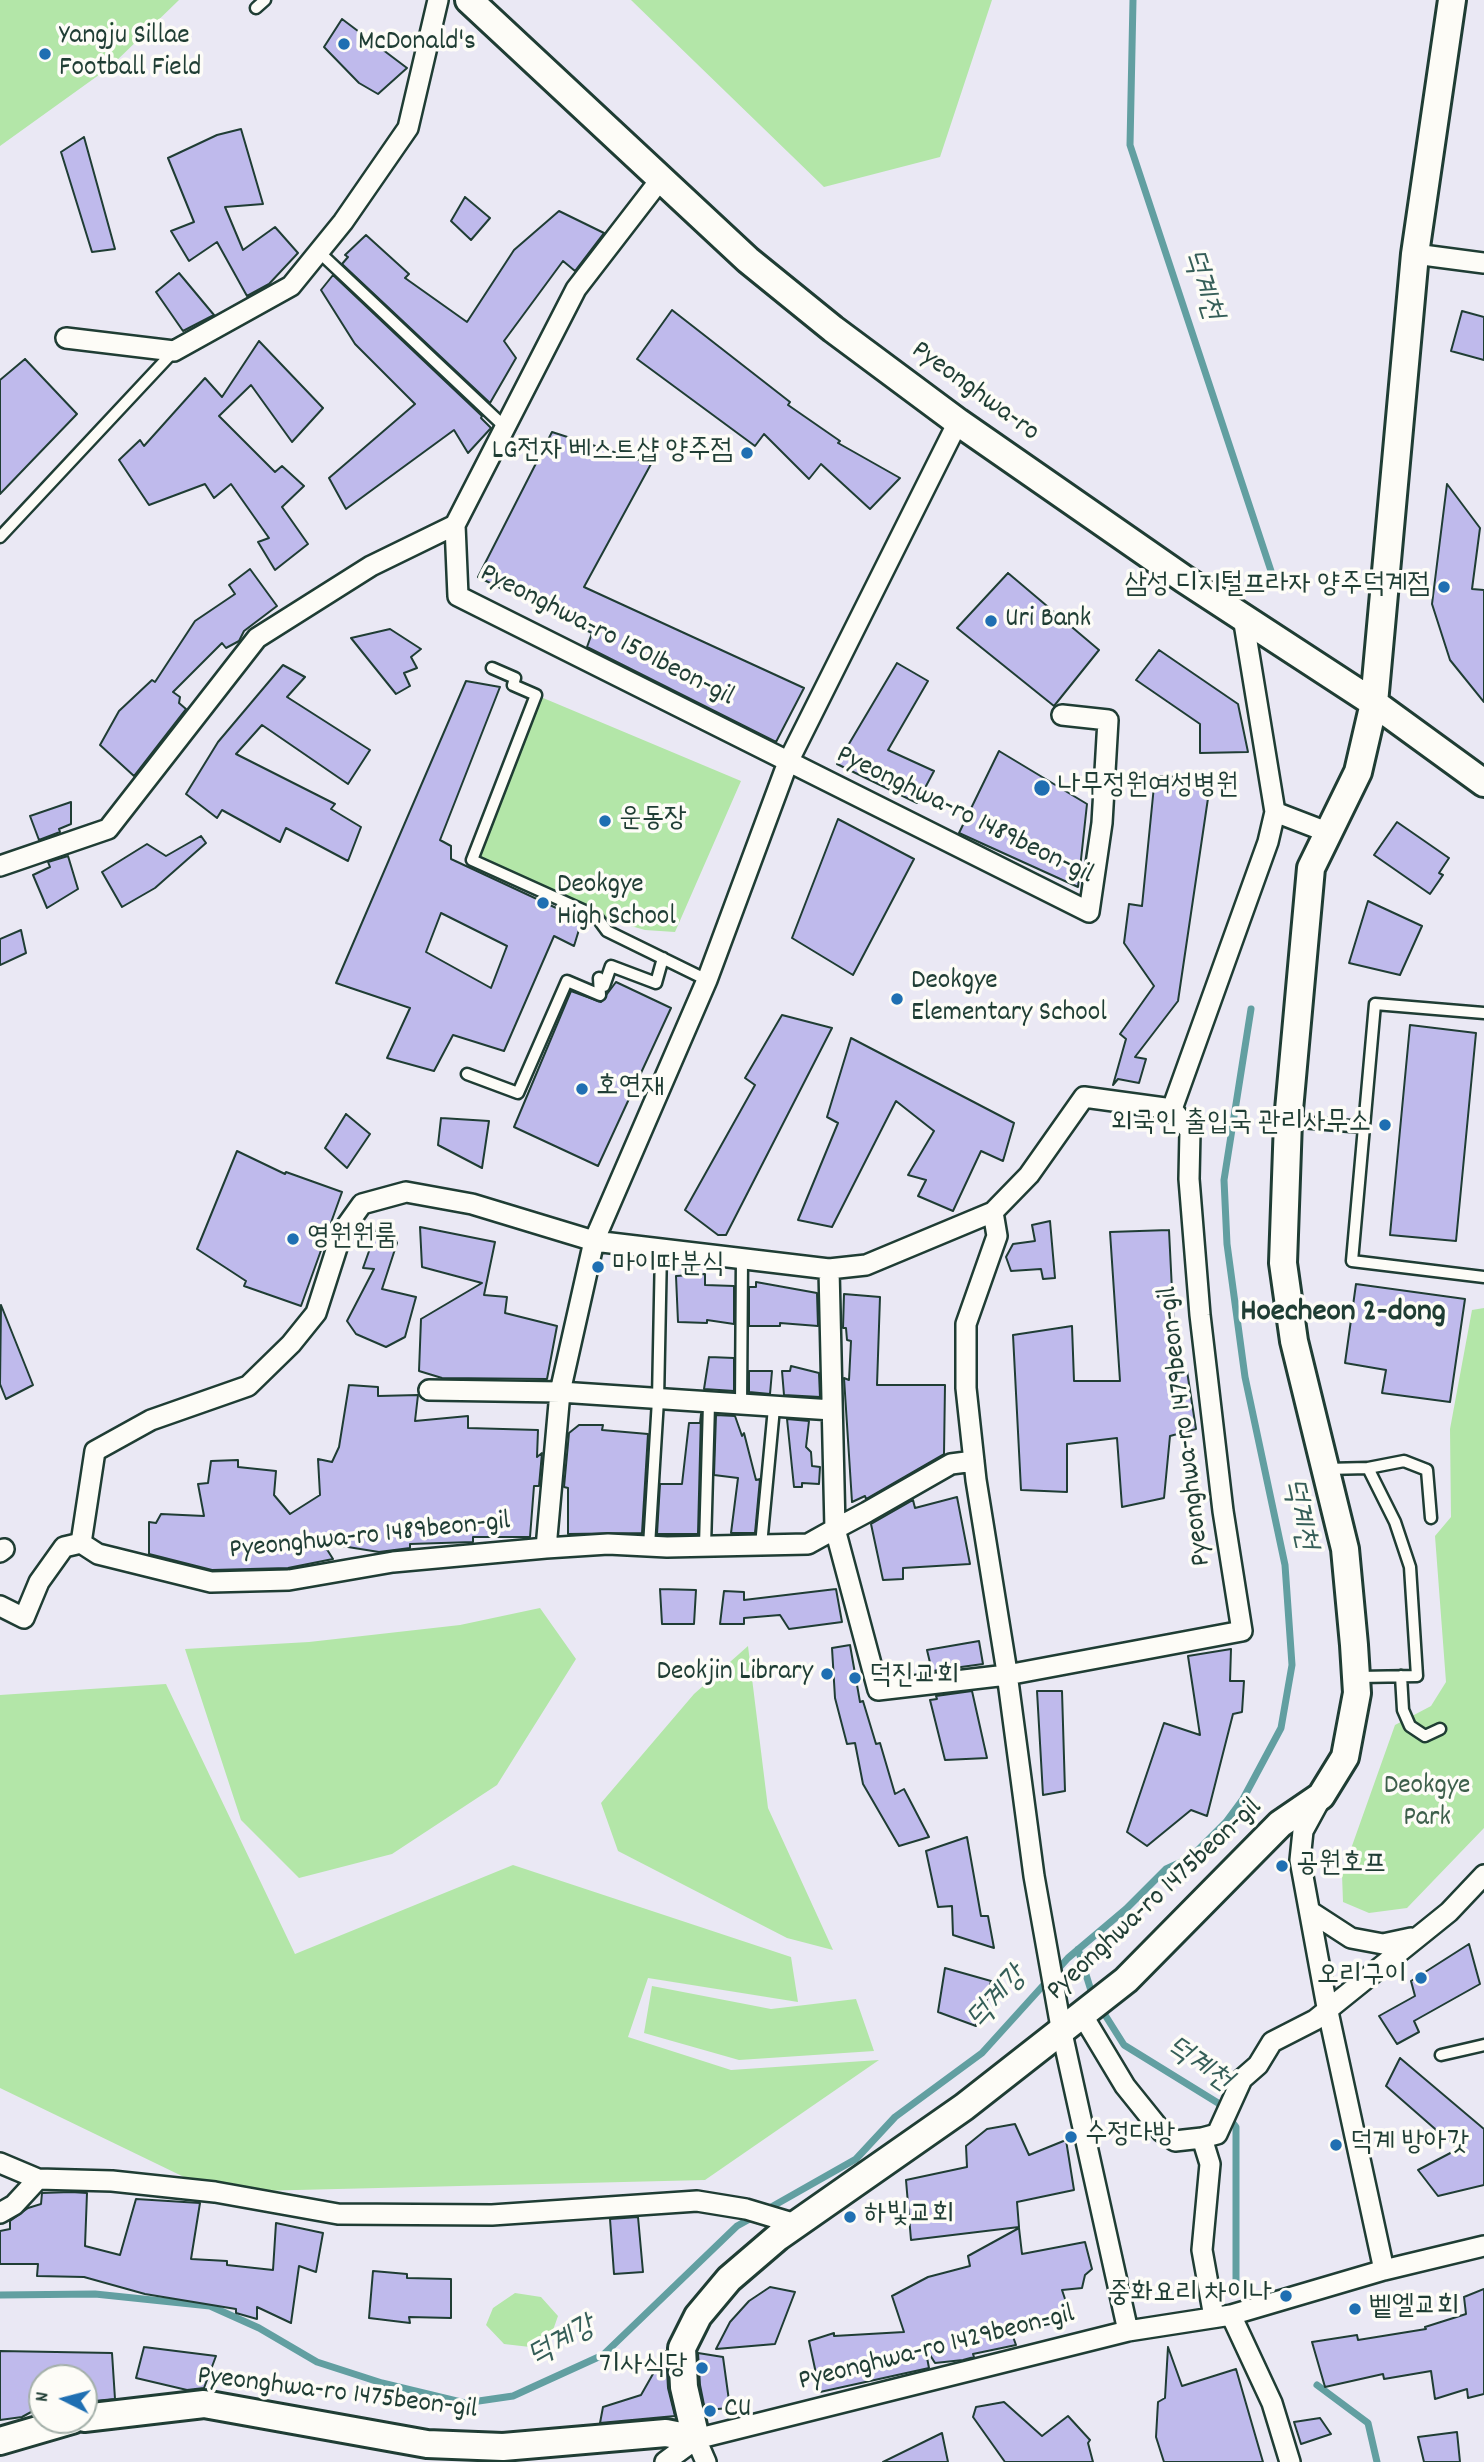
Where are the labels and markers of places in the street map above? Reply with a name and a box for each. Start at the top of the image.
place label: Yangju Sillae Football Field [59,21,201,87]
place label: McDonald's [358,27,476,61]
marker: McDonald's [336,36,352,52]
marker: Yangju Sillae Football Field [37,46,53,62]
place label: LG전자 베스트샵 양주점 [492,436,733,470]
marker: LG전자 베스트샵 양주점 [739,445,755,461]
place label: 삼성 디지털프라자 양주덕계점 [1124,570,1430,604]
marker: 삼성 디지털프라자 양주덕계점 [1436,579,1452,595]
place label: Uri Bank [1005,604,1091,638]
marker: Uri Bank [983,613,999,629]
place label: 나무정원여성병원 [1058,771,1238,805]
marker: 나무정원여성병원 [1032,778,1052,798]
place label: 운동장 [619,804,687,838]
marker: 운동장 [597,813,613,829]
place label: Deokgye High School [557,870,676,936]
marker: Deokgye High School [535,895,551,911]
place label: Deokgye Elementary School [911,966,1107,1032]
marker: Deokgye Elementary School [889,991,905,1007]
place label: 호연재 [596,1072,664,1106]
marker: 호연재 [574,1081,590,1097]
place label: 외국인 출입국 관리사무소 [1110,1108,1371,1142]
marker: 외국인 출입국 관리사무소 [1377,1117,1393,1133]
place label: 영원원룸 [307,1222,397,1256]
marker: 영원원룸 [285,1231,301,1247]
place label: 마이따분식 [612,1250,725,1284]
marker: 마이따분식 [590,1259,606,1275]
place label: Deokjin Library [657,1657,813,1691]
place label: 덕진교회 [869,1661,959,1695]
marker: Deokjin Library [819,1666,835,1682]
marker: 덕진교회 [847,1670,863,1686]
place label: 공원호프 [1296,1849,1386,1883]
marker: 공원호프 [1274,1858,1290,1874]
place label: 오리구이 [1317,1961,1407,1995]
marker: 오리구이 [1413,1970,1429,1986]
place label: 수정다방 [1085,2120,1175,2154]
place label: 덕계 방아갓 [1350,2128,1469,2162]
marker: 수정다방 [1063,2129,1079,2145]
marker: 덕계 방아갓 [1328,2137,1344,2153]
place label: 하빛교회 [864,2200,954,2234]
marker: 하빛교회 [842,2209,858,2225]
place label: 중화요리 차이나 [1108,2279,1272,2313]
marker: 중화요리 차이나 [1278,2288,1294,2304]
place label: 벹엘교회 [1369,2292,1459,2326]
marker: 벹엘교회 [1347,2301,1363,2317]
place label: 기사식당 [598,2351,688,2385]
marker: 기사식당 [694,2360,710,2376]
place label: CU [724,2394,751,2428]
marker: CU [702,2403,718,2419]

